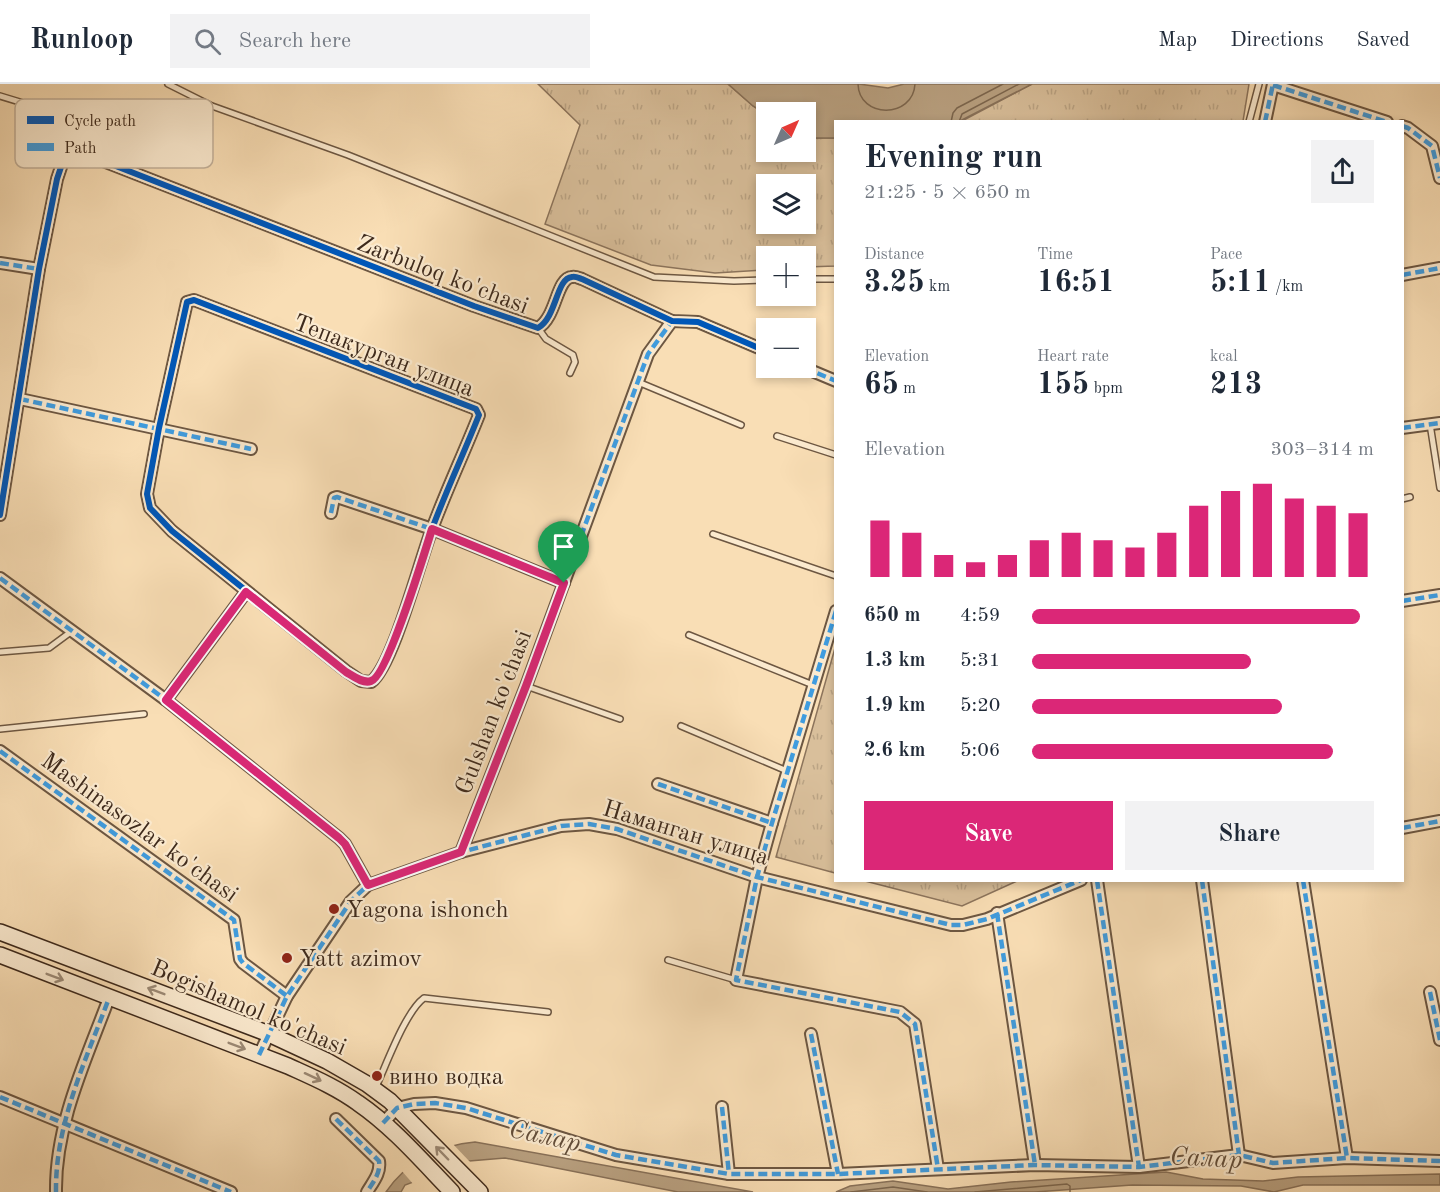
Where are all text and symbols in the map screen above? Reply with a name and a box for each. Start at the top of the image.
search box [170,14,590,68]
icon: search [191,25,224,58]
text: Runloop [30,27,134,55]
text: Search here [239,30,351,52]
text: Map [1158,30,1197,51]
text: Directions [1230,30,1324,51]
text: Saved [1357,30,1410,51]
legend [15,99,213,168]
north arrow [756,102,816,162]
map controls [756,102,816,378]
text: Cycle path [64,114,136,130]
button: share [1311,140,1374,203]
text: Path [64,141,97,157]
text: Evening run [864,142,1043,175]
button: layers [756,174,816,234]
text: 21:25 · 5 × 650 m [864,183,1031,203]
street label: Zarbuloq ko'chasi [353,232,532,320]
button: + [756,246,816,306]
text: Distance [864,247,924,263]
text: Time [1037,247,1073,263]
text: Pace [1210,247,1242,263]
text: 3.25 [864,268,925,298]
text: 16:51 [1037,268,1115,298]
text: 5:11 [1210,268,1271,298]
text: km [925,279,950,295]
text: /km [1271,279,1303,295]
street label: Тепакурган улица [290,311,477,402]
button: − [756,318,816,378]
text: Elevation [864,349,929,365]
text: Heart rate [1037,349,1109,365]
text: kcal [1210,349,1238,365]
text: 65 [864,370,899,400]
text: 155 [1037,370,1089,400]
text: 213 [1210,370,1262,400]
text: m [899,381,916,397]
text: bpm [1089,381,1123,397]
text: Elevation [864,440,945,460]
text: 303–314 m [1271,440,1374,460]
pin [538,521,589,583]
icon: arrive [547,530,580,563]
text: 650 m [864,606,920,626]
text: 4:59 [960,606,1000,626]
street label: Gulshan ko'chasi [452,627,537,798]
text: 1.3 km [864,651,926,671]
text: 5:31 [960,651,1000,671]
text: 1.9 km [864,696,926,716]
text: 5:20 [960,696,1000,716]
text: 2.6 km [864,741,926,761]
text: 5:06 [960,741,1000,761]
street label: Mashinasozlar ko'chasi [36,749,242,908]
street label: Наманган улица [599,797,771,871]
button: Save [864,801,1113,870]
button: Share [1125,801,1374,870]
place label: Yagona ishonch [346,899,509,923]
marker: Yagona ishonch [327,902,341,916]
place label: Yatt azimov [299,948,422,972]
marker: Yatt azimov [280,951,294,965]
street label: Bogishamol ko'chasi [147,957,349,1061]
one-way arrow [45,972,63,983]
one-way arrow [147,985,166,996]
one-way arrow [227,1042,245,1053]
place label: вино водка [389,1066,504,1090]
marker: вино водка [370,1069,384,1083]
one-way arrow [303,1072,321,1084]
water label: Салар [506,1117,583,1157]
water label: Салар [1169,1144,1243,1174]
one-way arrow [435,1146,450,1161]

